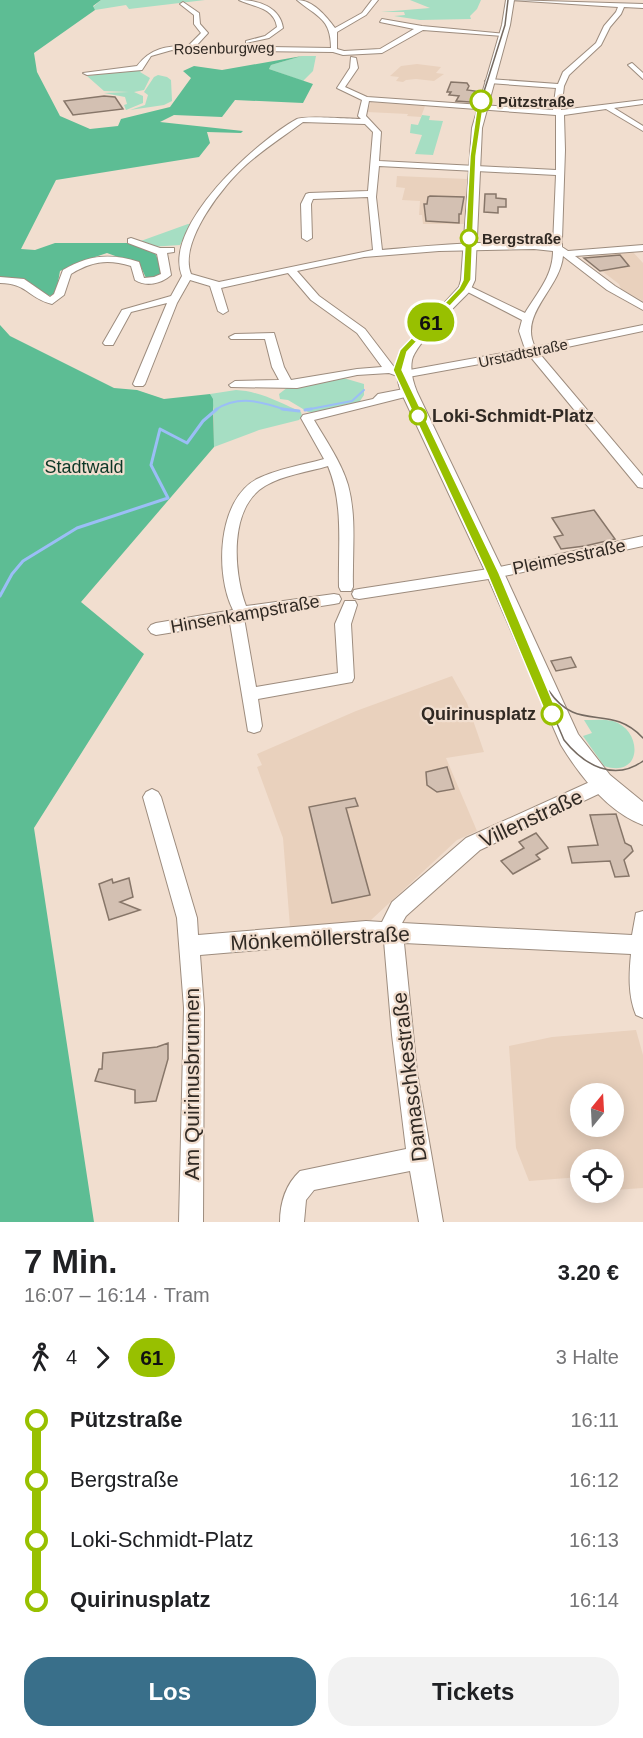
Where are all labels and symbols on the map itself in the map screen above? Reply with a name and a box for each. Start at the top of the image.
street label: Rosenburgweg [173,39,275,57]
marker: Pützstraße [470,90,492,112]
place label: Pützstraße [498,93,575,110]
marker: Bergstraße [460,229,478,247]
place label: Bergstraße [482,230,561,247]
line badge: 61 [404,302,458,342]
street label: Urstadtstraße [477,335,569,371]
place label: Loki-Schmidt-Platz [432,406,594,426]
marker: Loki-Schmidt-Platz [409,407,427,425]
park label: Stadtwald [44,457,124,477]
street label: Pleimesstraße [511,535,627,579]
street label: Hinsenkampstraße [169,591,321,637]
marker: Quirinusplatz [541,703,563,725]
place label: Quirinusplatz [421,704,536,724]
street label: Villenstraße [476,784,586,852]
street label: Mönkemöllerstraße [230,922,410,954]
street label: Am Quirinusbrunnen [180,988,203,1180]
street label: Damaschkestraße [387,991,431,1163]
north arrow [570,1083,624,1137]

